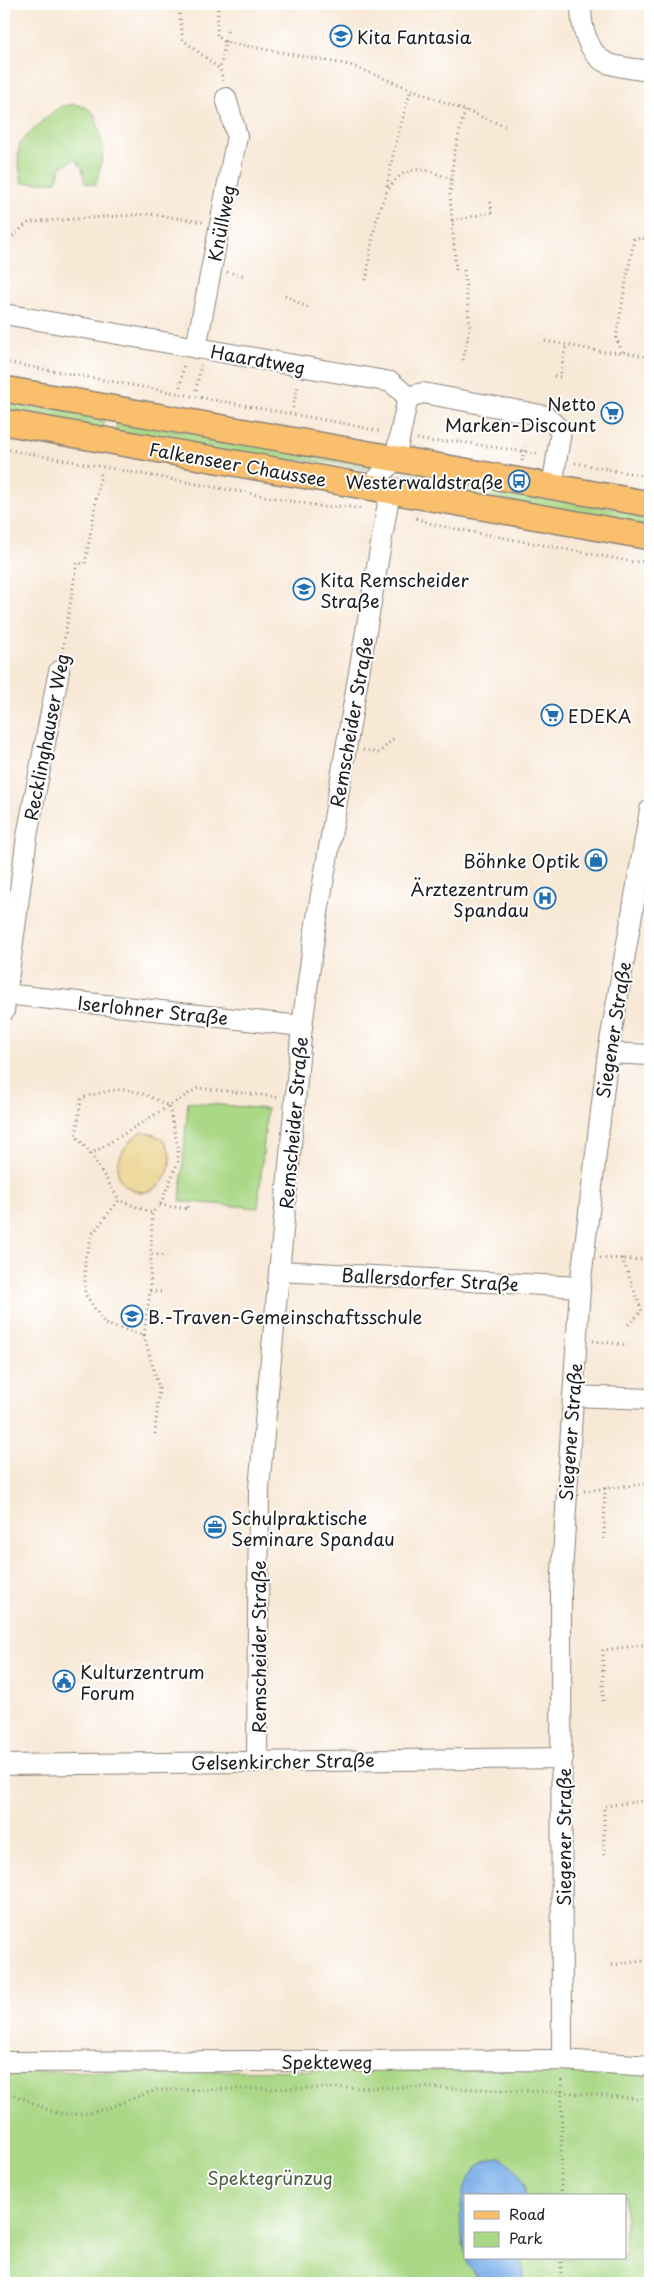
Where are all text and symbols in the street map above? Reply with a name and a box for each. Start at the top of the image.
place label: Kita Fantasia [357,23,472,50]
school or university icon: Kita Fantasia [329,24,353,48]
street label: Knüllweg [200,182,242,264]
street label: Haardtweg [209,337,307,381]
place label: Netto Marken-Discount [445,390,596,438]
supermarket icon: Netto Marken-Discount [600,401,624,425]
street label: Falkenseer Chaussee [147,435,329,493]
place label: Westerwaldstraße [345,468,503,495]
bus stop icon: Westerwaldstraße [507,469,531,493]
place label: Kita Remscheider Straße [320,566,469,614]
school or university icon: Kita Remscheider Straße [292,577,316,601]
street label: Remscheider Straße [323,634,379,810]
street label: Recklinghauser Weg [17,651,75,823]
place label: EDEKA [568,702,631,729]
supermarket icon: EDEKA [540,703,564,727]
place label: Böhnke Optik [463,847,580,874]
shop icon: Böhnke Optik [584,848,608,872]
place label: Ärztezentrum Spandau [411,875,529,923]
hospital icon: Ärztezentrum Spandau [533,886,557,910]
street label: Siegener Straße [589,960,637,1100]
street label: Iserlohner Straße [76,989,230,1031]
street label: Remscheider Straße [272,1036,314,1210]
street label: Ballersdorfer Straße [341,1261,519,1297]
place label: B.-Traven-Gemeinschaftsschule [148,1303,422,1330]
school or university icon: B.-Traven-Gemeinschaftsschule [120,1304,144,1328]
street label: Siegener Straße [552,1362,588,1502]
place label: Schulpraktische Seminare Spandau [231,1504,395,1552]
office icon: Schulpraktische Seminare Spandau [203,1515,227,1539]
street label: Remscheider Straße [245,1560,272,1734]
place label: Kulturzentrum Forum [80,1658,205,1706]
public building icon: Kulturzentrum Forum [52,1669,76,1693]
street label: Gelsenkircher Straße [191,1746,375,1776]
street label: Siegener Straße [550,1768,577,1906]
street label: Spekteweg [281,2048,373,2075]
park label: Spektegrünzug [207,2164,333,2191]
legend [464,2194,626,2260]
text: Road [509,2202,545,2225]
text: Park [509,2226,543,2249]

